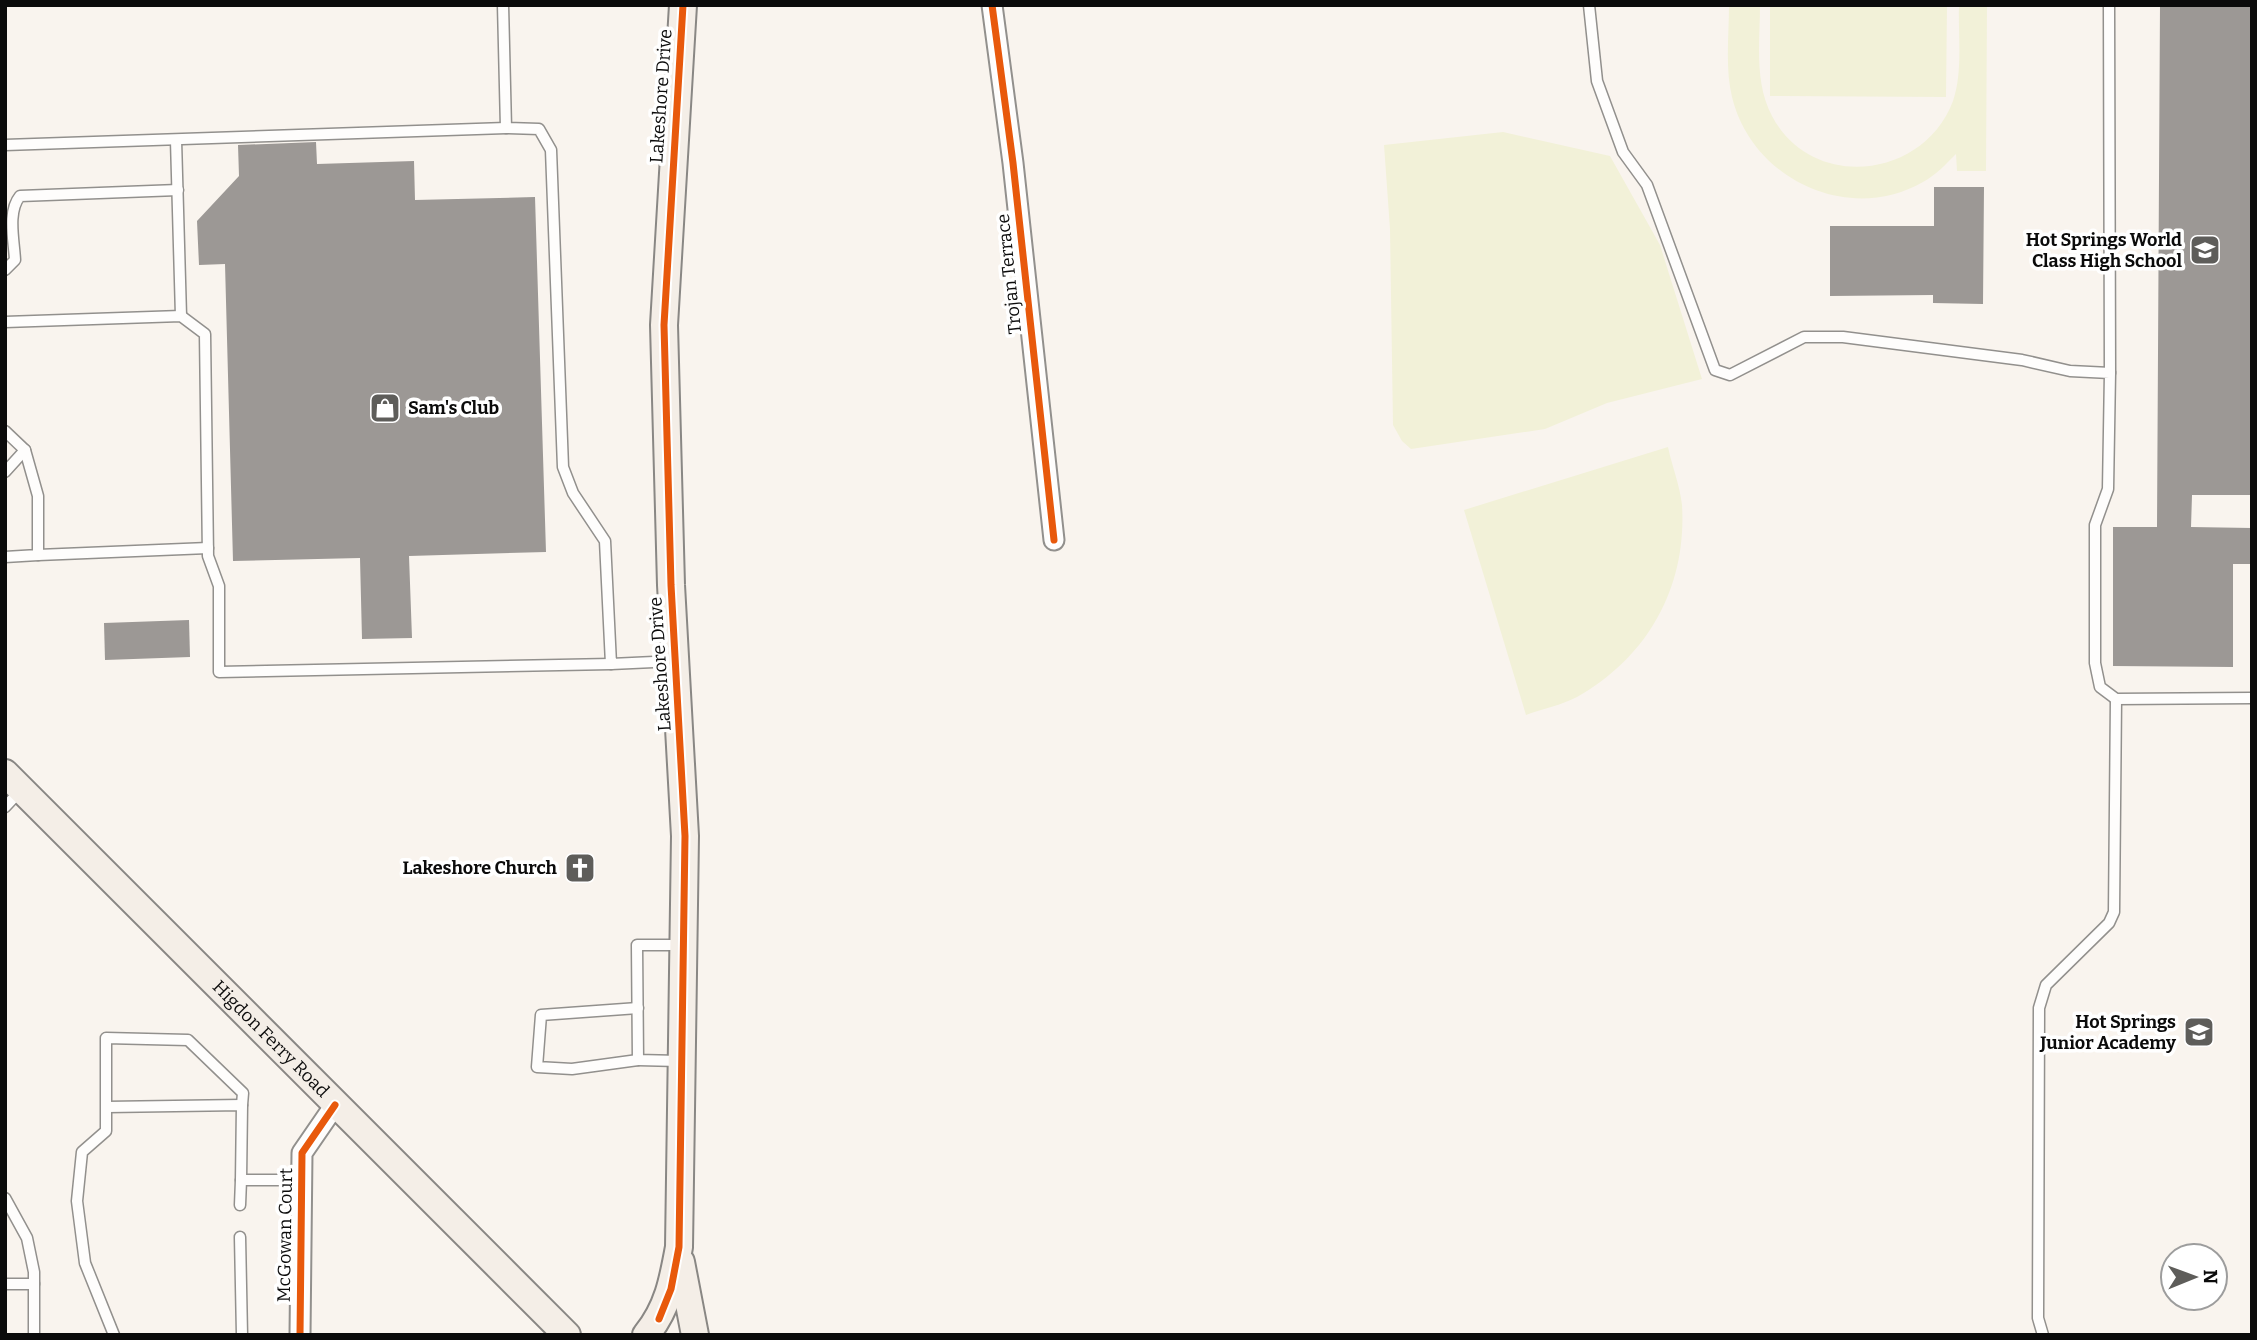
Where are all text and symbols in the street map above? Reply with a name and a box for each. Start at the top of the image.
street label: Lakeshore Drive [645,28,677,164]
street label: Trojan Terrace [992,213,1026,335]
place label: Hot Springs World Class High School [2026,229,2182,272]
school or university icon: Hot Springs World Class High School [2188,233,2222,267]
shop icon: Sam's Club [368,391,402,425]
place label: Sam's Club [408,397,500,419]
street label: Lakeshore Drive [644,596,676,732]
church icon: Lakeshore Church [563,851,597,885]
place label: Lakeshore Church [403,857,558,879]
street label: Higdon Ferry Road [208,976,334,1102]
place label: Hot Springs Junior Academy [2039,1011,2177,1054]
school or university icon: Hot Springs Junior Academy [2182,1015,2216,1049]
street label: McGowan Court [273,1167,297,1302]
north arrow [2159,1242,2229,1312]
text: N [2199,1269,2222,1285]

